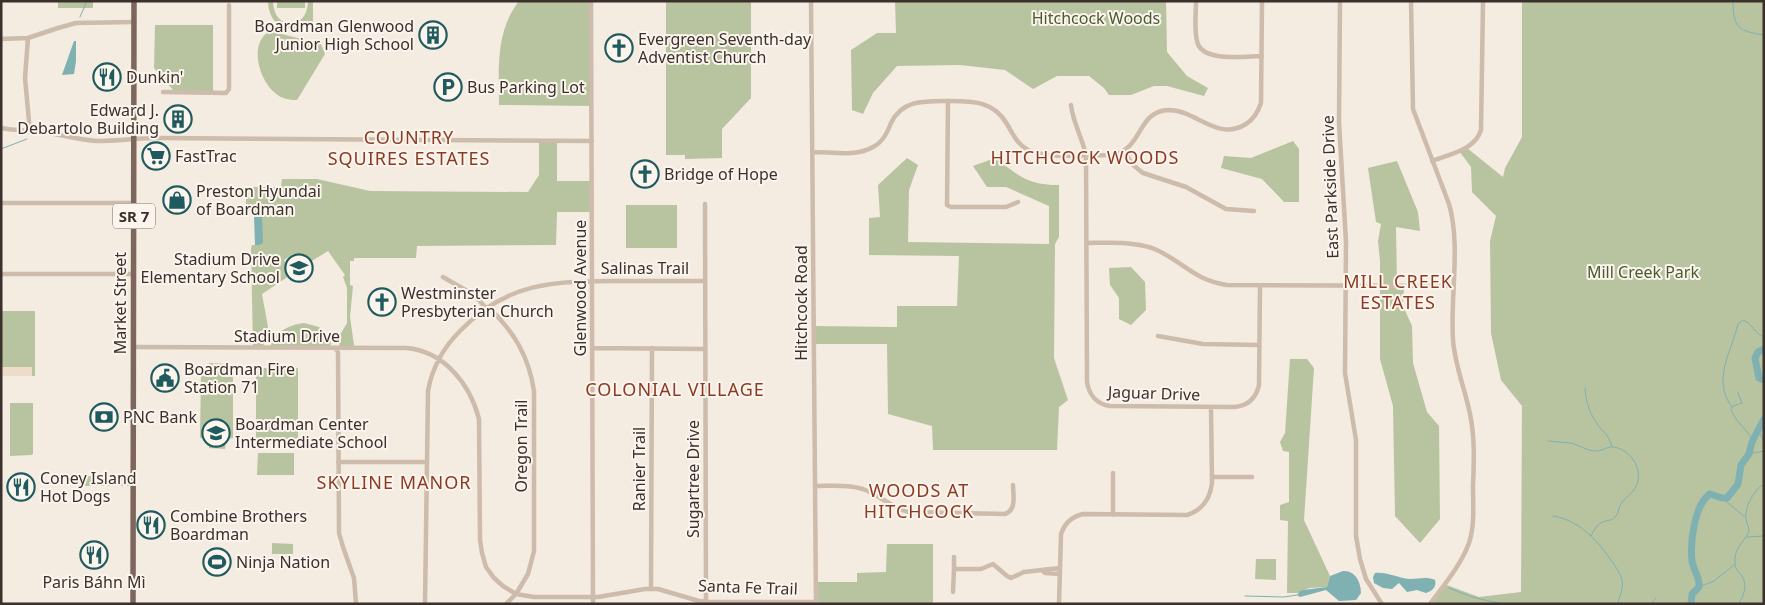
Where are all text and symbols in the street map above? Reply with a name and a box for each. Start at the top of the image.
park label: Hitchcock Woods [1032,7,1160,29]
place label: Boardman Glenwood Junior High School [254,15,414,55]
building icon: Boardman Glenwood Junior High School [418,20,448,50]
place label: Evergreen Seventh-day Adventist Church [638,28,812,68]
church icon: Evergreen Seventh-day Adventist Church [604,33,634,63]
restaurant icon: Dunkin' [92,62,122,92]
place label: Dunkin' [126,66,183,88]
parking icon: Bus Parking Lot [433,72,463,102]
place label: Bus Parking Lot [467,76,585,98]
place label: Edward J. Debartolo Building [17,99,159,139]
building icon: Edward J. Debartolo Building [163,104,193,134]
street label: East Parkside Drive [1316,115,1344,259]
district label: COUNTRY SQUIRES ESTATES [328,125,490,170]
supermarket icon: FastTrac [141,141,171,171]
place label: FastTrac [175,145,237,167]
district label: HITCHCOCK WOODS [991,145,1179,169]
church icon: Bridge of Hope [630,159,660,189]
place label: Bridge of Hope [664,163,778,185]
place label: Preston Hyundai of Boardman [196,180,321,220]
shop icon: Preston Hyundai of Boardman [162,185,192,215]
road number: SR 7 [113,204,155,228]
street label: Glenwood Avenue [569,220,591,356]
street label: Hitchcock Road [790,245,812,361]
place label: Stadium Drive Elementary School [141,248,280,288]
street label: Market Street [109,252,131,354]
school or university icon: Stadium Drive Elementary School [284,253,314,283]
street label: Salinas Trail [601,257,689,279]
park label: Mill Creek Park [1587,261,1699,283]
district label: MILL CREEK ESTATES [1343,269,1453,314]
place label: Westminster Presbyterian Church [401,282,554,322]
church icon: Westminster Presbyterian Church [367,287,397,317]
street label: Stadium Drive [234,325,340,347]
place label: Boardman Fire Station 71 [184,358,295,398]
public building icon: Boardman Fire Station 71 [150,363,180,393]
district label: COLONIAL VILLAGE [585,377,765,401]
street label: Jaguar Drive [1105,380,1201,406]
street label: Oregon Trail [510,400,532,493]
bank icon: PNC Bank [89,402,119,432]
place label: PNC Bank [123,406,197,428]
place label: Boardman Center Intermediate School [235,413,387,453]
school or university icon: Boardman Center Intermediate School [201,418,231,448]
street label: Sugartree Drive [682,420,704,538]
street label: Ranier Trail [628,427,650,511]
place label: Coney Island Hot Dogs [40,467,137,507]
district label: SKYLINE MANOR [317,470,471,494]
restaurant icon: Coney Island Hot Dogs [6,472,36,502]
district label: WOODS AT HITCHCOCK [864,478,974,523]
place label: Combine Brothers Boardman [170,505,307,545]
restaurant icon: Combine Brothers Boardman [136,510,166,540]
restaurant icon: Paris Báhn Mì [79,540,109,570]
sports icon: Ninja Nation [202,547,232,577]
place label: Ninja Nation [236,551,330,573]
place label: Paris Báhn Mì [42,571,146,593]
street label: Santa Fe Trail [698,574,798,600]

